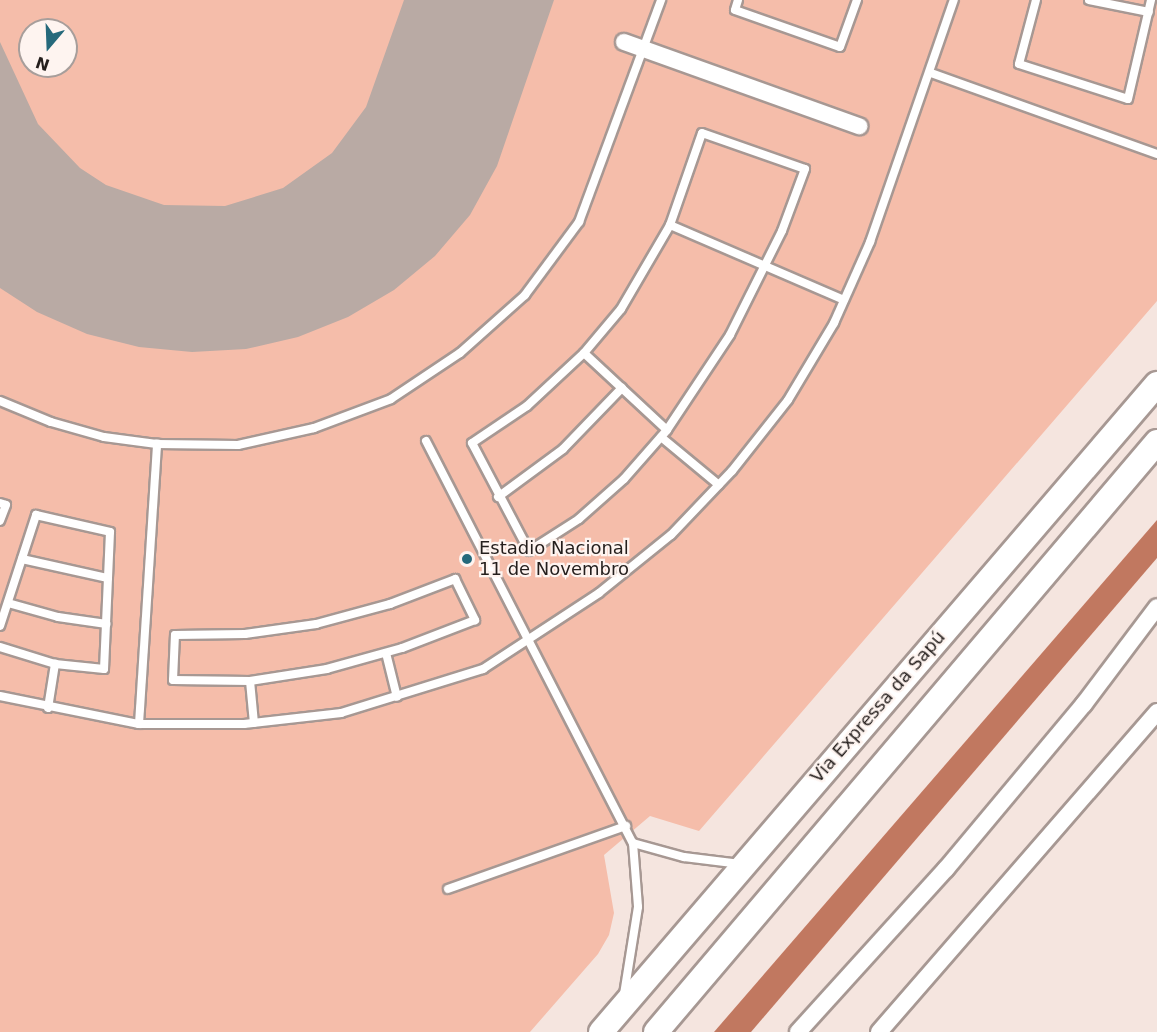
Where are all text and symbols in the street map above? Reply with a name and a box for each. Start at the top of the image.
north arrow [18,18,78,78]
text: N [33,52,52,75]
place label: Estadio Nacional 11 de Novembro [479,538,629,580]
marker: Estadio Nacional 11 de Novembro [460,552,474,566]
street label: Via Expressa da Sapú [806,627,950,787]

